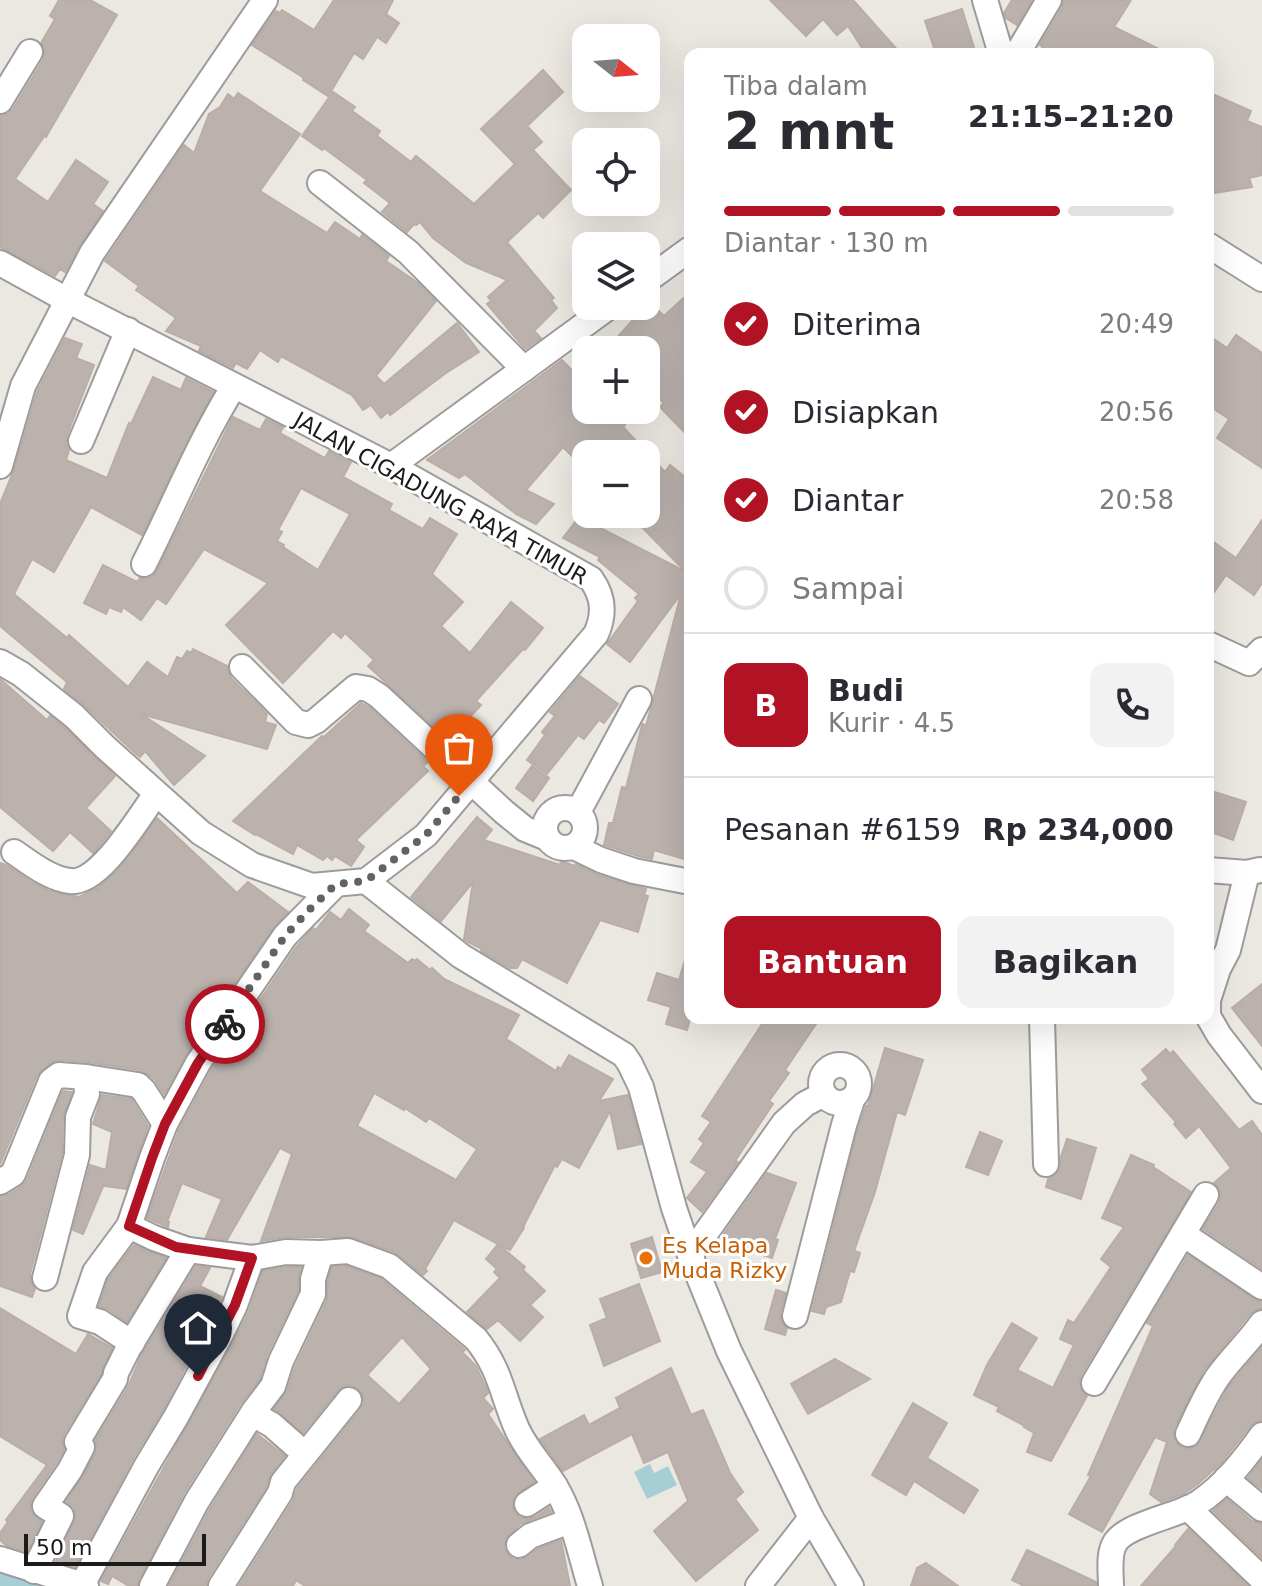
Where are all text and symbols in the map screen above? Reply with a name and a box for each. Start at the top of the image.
north arrow [572,24,660,112]
map controls [572,24,660,528]
text: Tiba dalam [724,71,868,101]
text: 21:15–21:20 [968,99,1174,134]
text: 2 mnt [724,101,894,161]
button: locate [572,128,660,216]
text: Diantar · 130 m [724,228,928,258]
button: layers [572,232,660,320]
icon: check [724,302,768,346]
text: Diterima [792,307,922,342]
text: 20:49 [1099,309,1174,339]
button: + [572,336,660,424]
icon: check [724,390,768,434]
text: Disiapkan [792,395,939,430]
text: 20:56 [1099,397,1174,427]
street label: JALAN CIGADUNG RAYA TIMUR [288,406,592,590]
button: − [572,440,660,528]
icon: check [724,478,768,522]
text: Diantar [792,483,903,518]
text: 20:58 [1099,485,1174,515]
text: Sampai [792,571,904,606]
button: phone [1090,663,1174,747]
text: Budi [828,673,904,708]
text: B [755,688,777,723]
text: Kurir · 4.5 [828,708,955,738]
pin [425,714,493,796]
icon: bag [437,726,481,770]
text: Pesanan #6159 [724,812,961,847]
text: Rp 234,000 [982,812,1174,847]
button: Bantuan [724,916,941,1008]
button: Bagikan [957,916,1174,1008]
courier [185,984,265,1064]
icon: bike [203,1002,247,1046]
place label: Es Kelapa Muda Rizky [662,1233,787,1283]
marker: Es Kelapa Muda Rizky [637,1249,655,1267]
pin [164,1294,232,1376]
icon: home [176,1306,220,1350]
scale bar [24,1530,206,1566]
text: 50 m [36,1535,92,1560]

